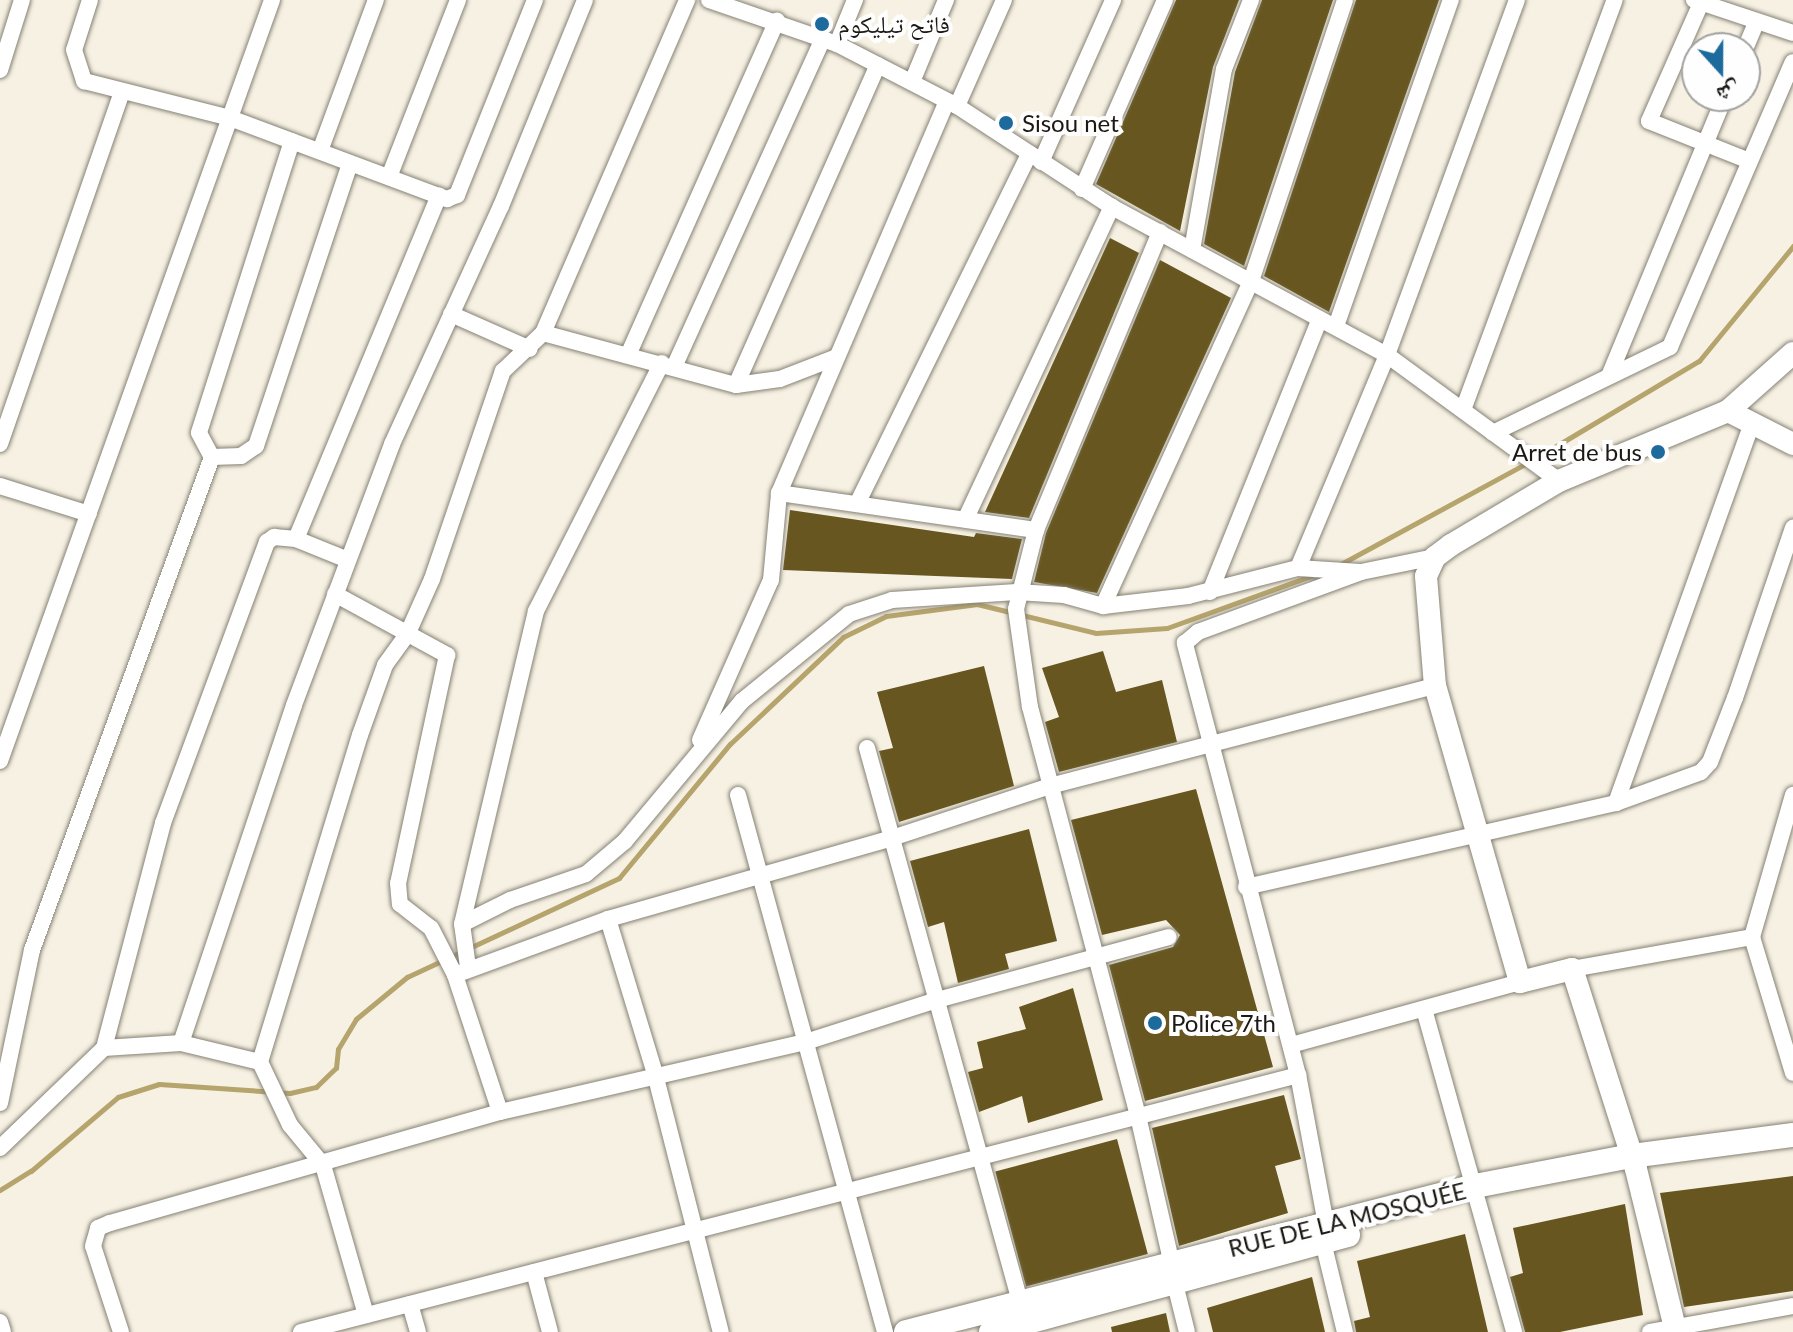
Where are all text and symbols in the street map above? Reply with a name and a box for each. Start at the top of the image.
place label: فاتح تيليكوم [838,10,950,38]
marker: فاتح تيليكوم [813,15,831,33]
north arrow [1681,32,1761,112]
text: ش [1713,76,1745,110]
place label: Sisou net [1022,109,1119,137]
marker: Sisou net [997,114,1015,132]
place label: Arret de bus [1512,438,1642,466]
marker: Arret de bus [1649,443,1667,461]
place label: Police 7th [1171,1009,1276,1037]
marker: Police 7th [1146,1014,1164,1032]
street label: RUE DE LA MOSQUÉE [1225,1175,1469,1263]

